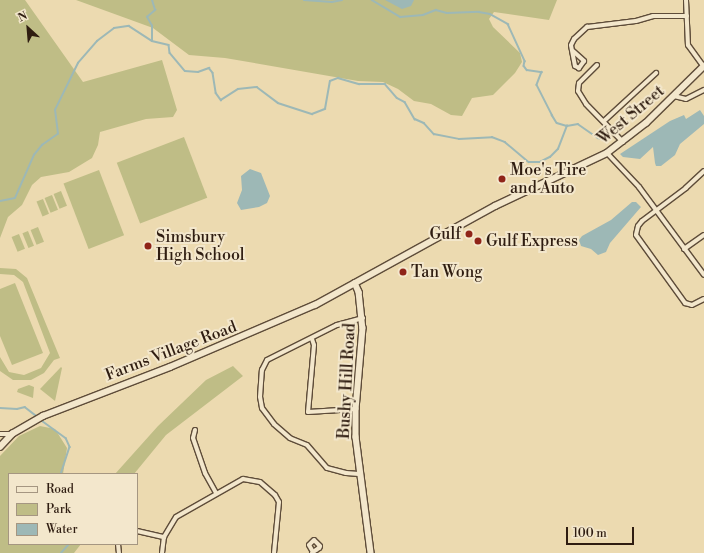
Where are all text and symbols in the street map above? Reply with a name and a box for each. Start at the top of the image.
north arrow [8,8,48,48]
text: N [16,9,30,25]
street label: West Street [594,82,668,148]
place label: Moe's Tire and Auto [510,160,586,198]
marker: Moe's Tire and Auto [497,174,507,184]
place label: Gulf [430,224,461,244]
place label: Simsbury High School [156,227,245,265]
marker: Gulf [464,229,474,239]
place label: Gulf Express [486,231,578,251]
marker: Gulf Express [473,236,483,246]
marker: Simsbury High School [143,241,153,251]
place label: Tan Wong [411,262,482,282]
marker: Tan Wong [398,267,408,277]
street label: Farms Village Road [103,317,239,385]
street label: Bushy Hill Road [334,323,360,439]
legend [8,473,138,545]
text: Road [46,482,74,497]
text: Park [46,502,71,517]
scale bar [568,519,636,545]
text: Water [46,522,78,537]
text: 100 m [573,526,607,541]

